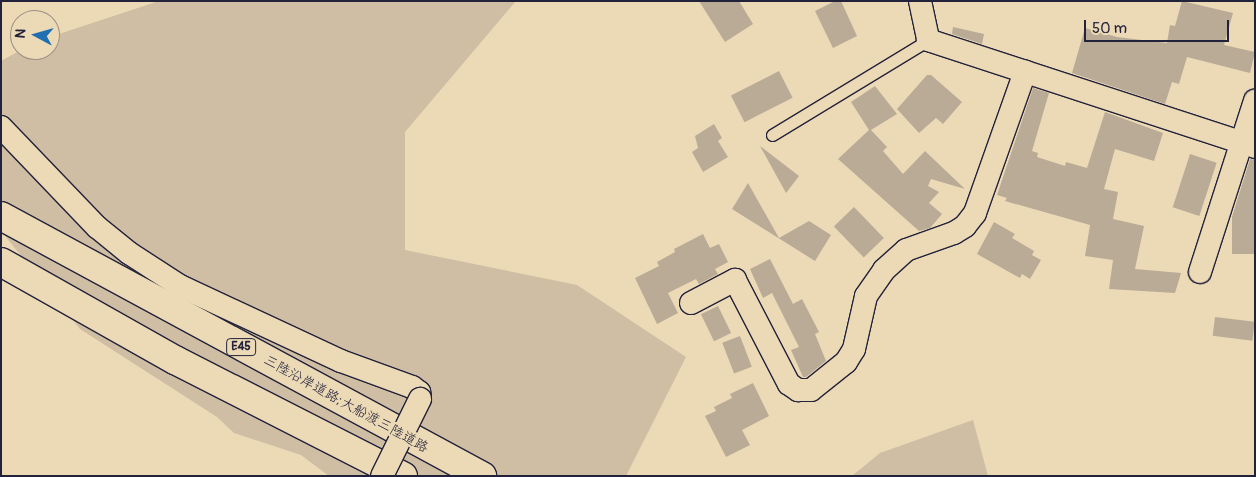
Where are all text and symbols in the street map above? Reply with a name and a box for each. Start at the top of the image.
north arrow [10,10,60,60]
scale bar [1086,10,1231,42]
text: 50 m [1092,19,1127,38]
text: N [12,28,30,39]
road number: E45 [226,338,256,357]
street label: 三陸沿岸道路;大船渡三陸道路 [261,352,431,456]

